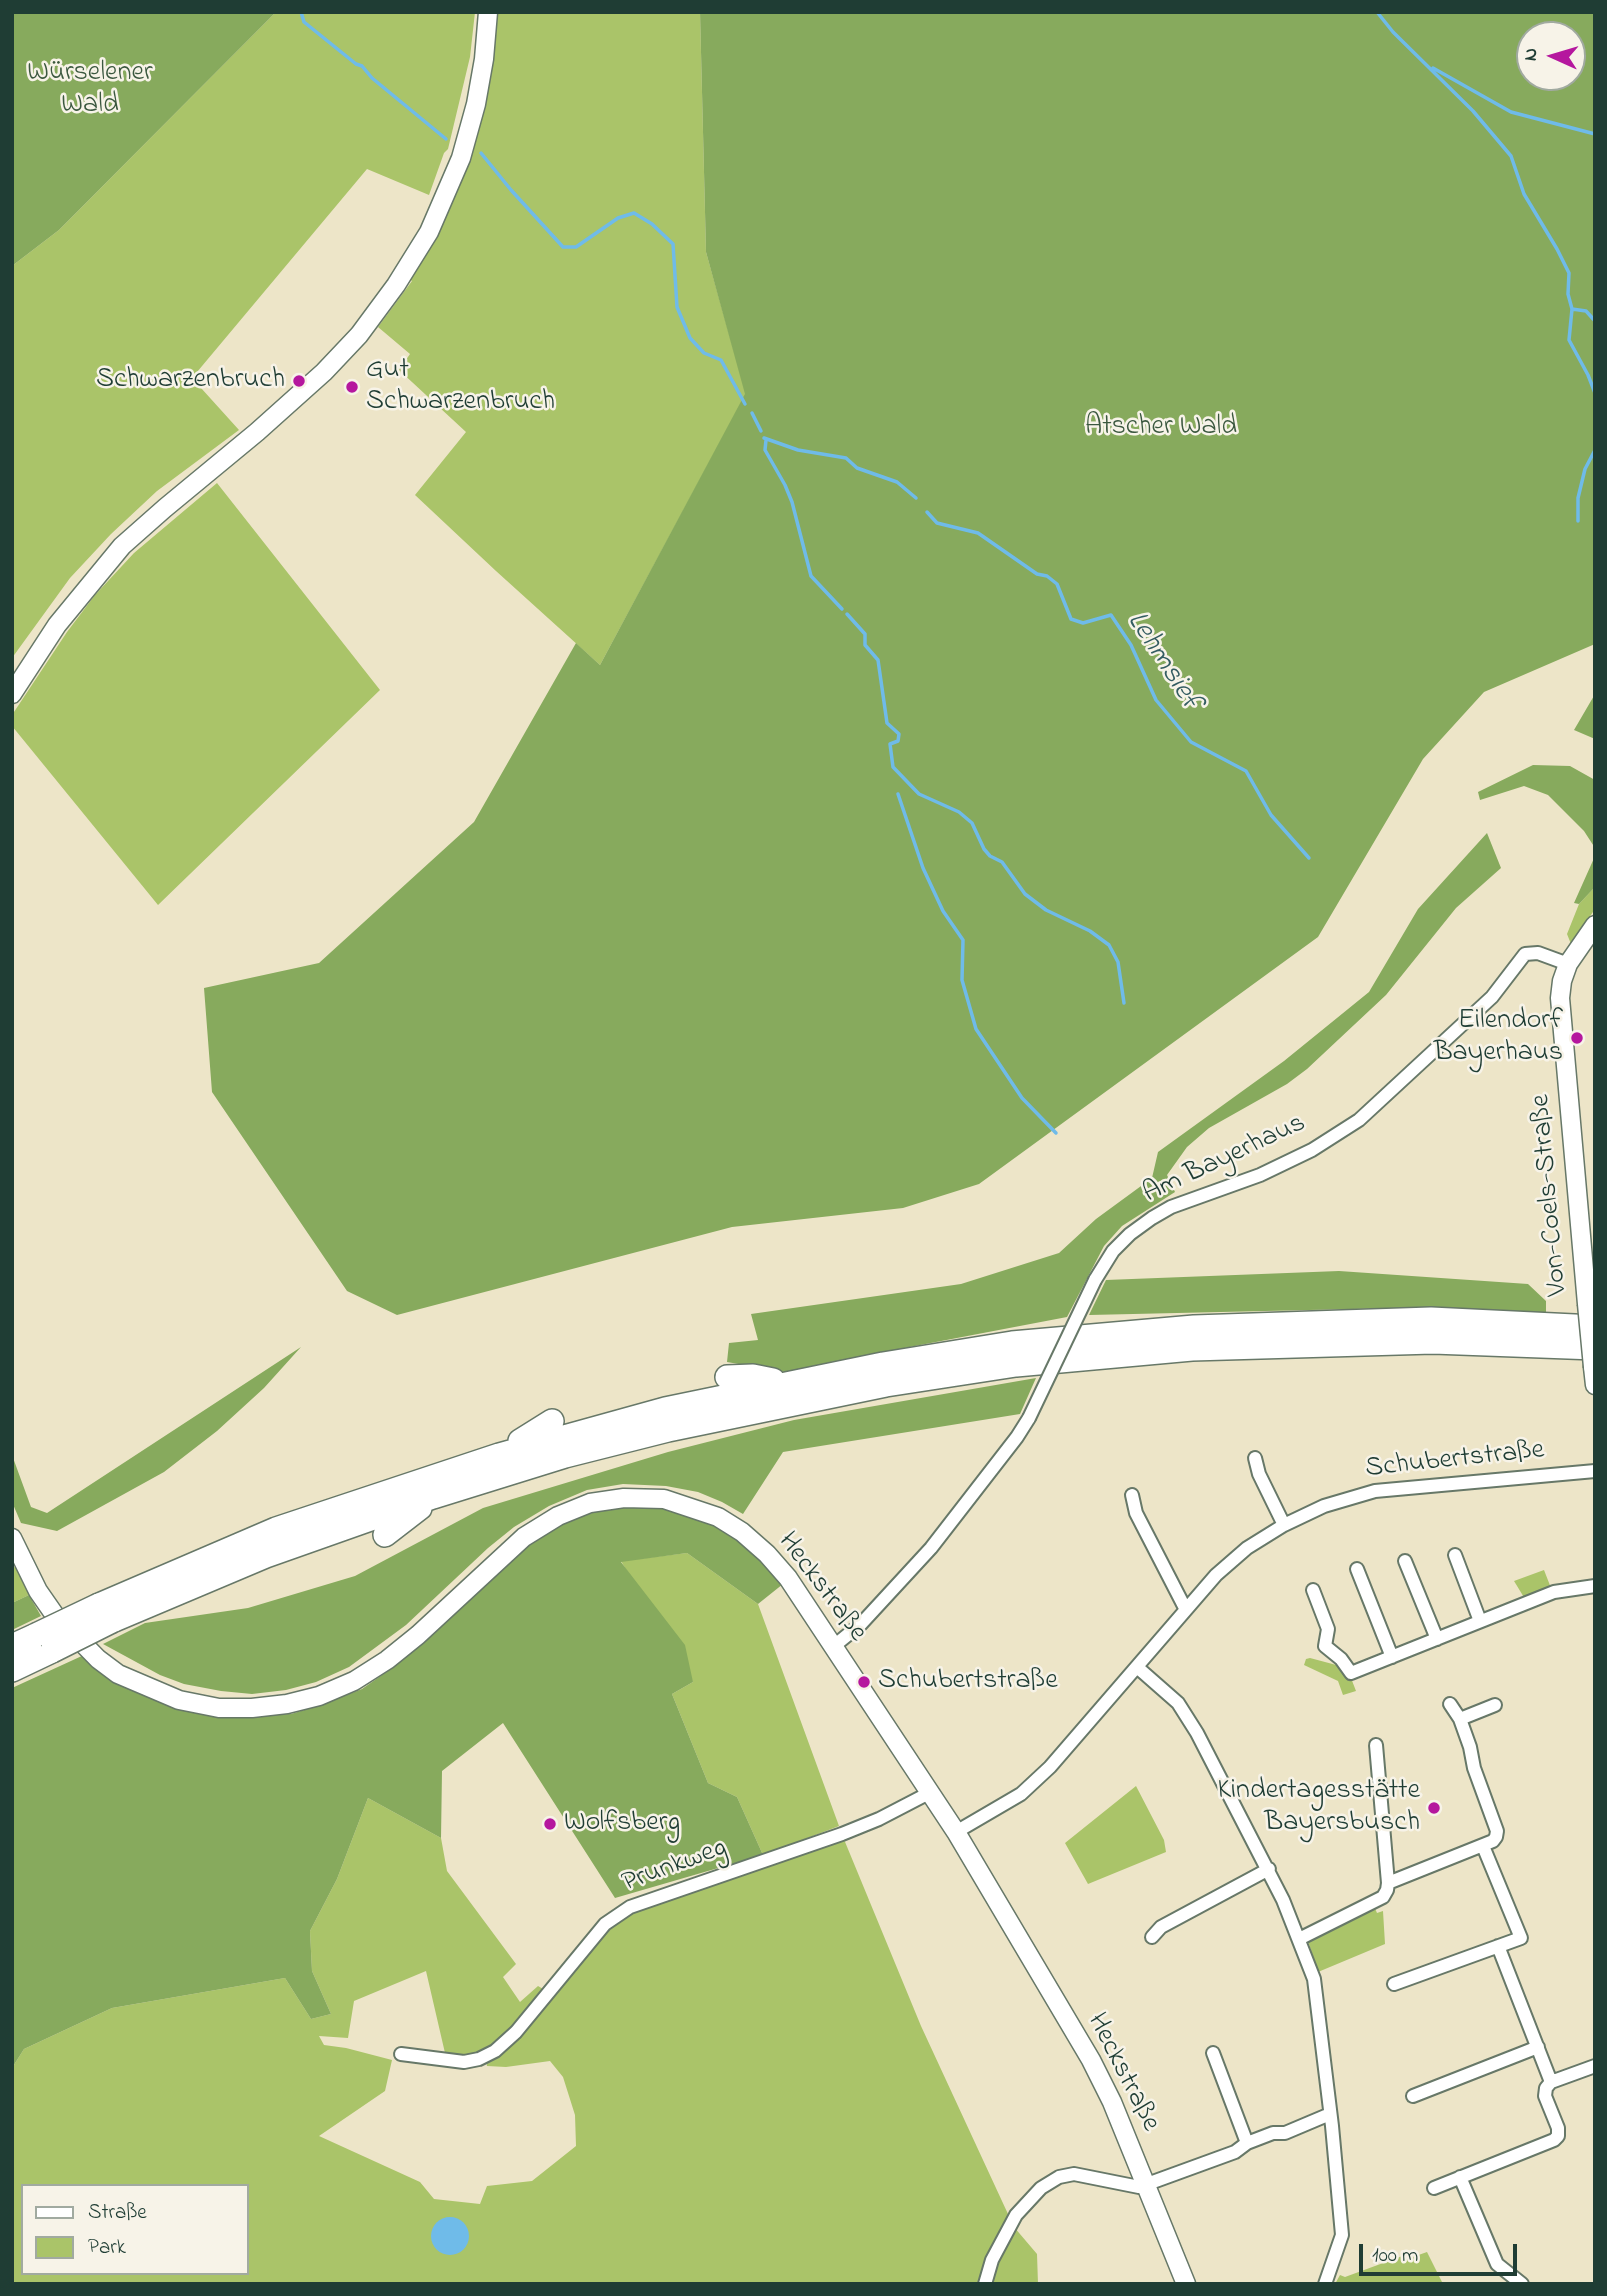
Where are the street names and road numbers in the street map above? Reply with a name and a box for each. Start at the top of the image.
street label: Von-Coels-Straße [1525,1093,1577,1297]
street label: Am Bayerhaus [1138,1108,1312,1212]
street label: Schubertstraße [1364,1435,1546,1487]
street label: Heckstraße [769,1527,873,1649]
street label: Prunkweg [618,1833,732,1901]
street label: Heckstraße [1078,2008,1166,2138]

